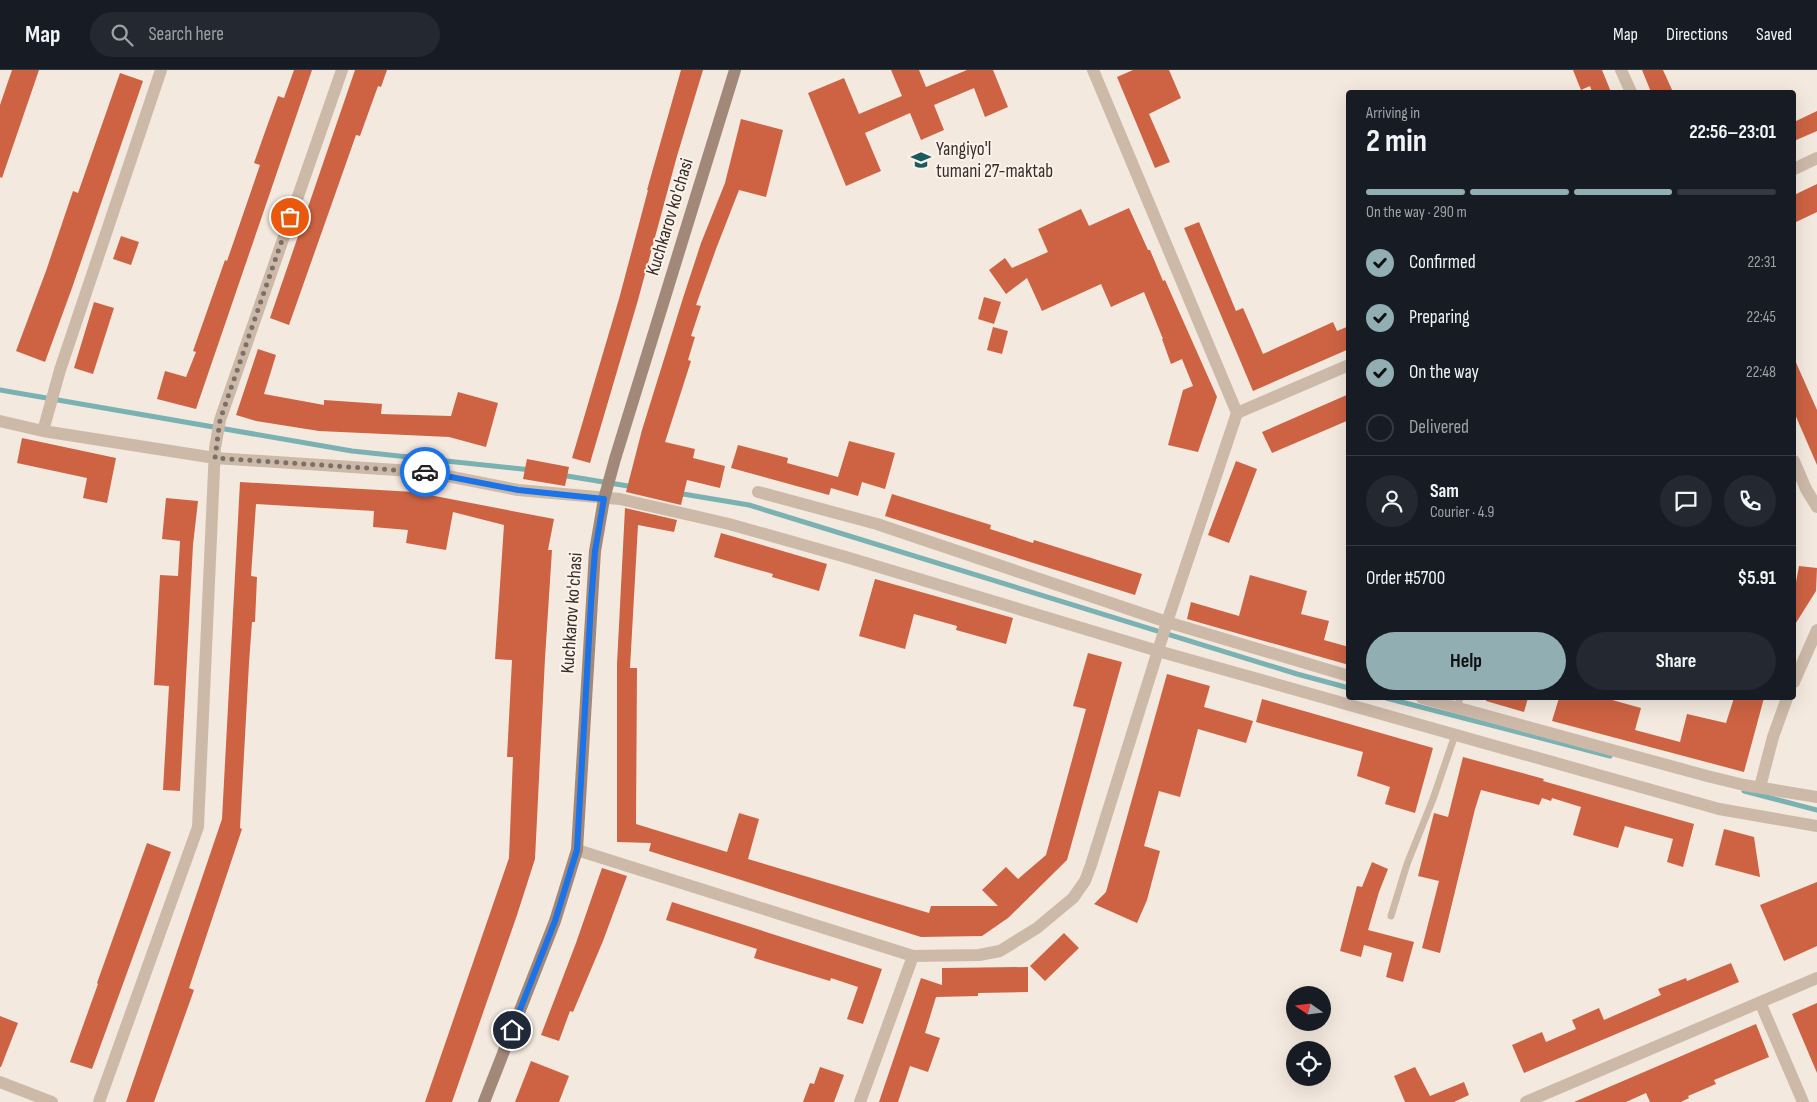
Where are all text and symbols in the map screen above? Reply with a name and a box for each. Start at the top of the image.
search box [90,12,440,57]
text: Map [25,20,60,49]
icon: search [108,21,136,49]
text: Search here [148,23,224,46]
text: Map [1613,24,1638,45]
text: Directions [1666,24,1728,45]
text: Saved [1756,24,1792,45]
text: Arriving in [1366,104,1420,123]
text: 22:56–23:01 [1689,121,1776,144]
text: 2 min [1366,122,1427,161]
place label: Yangiyo'l tumani 27-maktab [936,138,1053,183]
school or university icon: Yangiyo'l tumani 27-maktab [910,149,932,171]
street label: Kuchkarov ko'chasi [641,156,699,278]
pin [269,196,311,238]
icon: bag [276,203,304,231]
text: On the way · 290 m [1366,203,1467,222]
icon: check [1366,249,1394,277]
text: Confirmed [1409,251,1476,274]
text: 22:31 [1747,253,1776,272]
icon: check [1366,304,1394,332]
text: Preparing [1409,306,1470,329]
text: 22:45 [1747,308,1776,327]
icon: check [1366,359,1394,387]
text: On the way [1409,361,1479,384]
text: 22:48 [1746,363,1776,382]
text: Delivered [1409,416,1469,439]
courier [400,447,450,497]
icon: car [411,458,439,486]
button: person [1366,475,1418,527]
button: chat [1660,475,1712,527]
button: phone [1724,475,1776,527]
text: Sam [1430,480,1459,503]
text: Courier · 4.9 [1430,503,1494,522]
street label: Kuchkarov ko'chasi [556,552,588,674]
text: Order #5700 [1366,567,1445,590]
text: $5.91 [1737,567,1776,590]
button: Help [1366,632,1566,690]
button: Share [1576,632,1776,690]
north arrow [1286,986,1331,1031]
map controls [1286,986,1331,1086]
pin [491,1009,533,1051]
icon: home [498,1016,526,1044]
button: locate [1286,1041,1331,1086]

